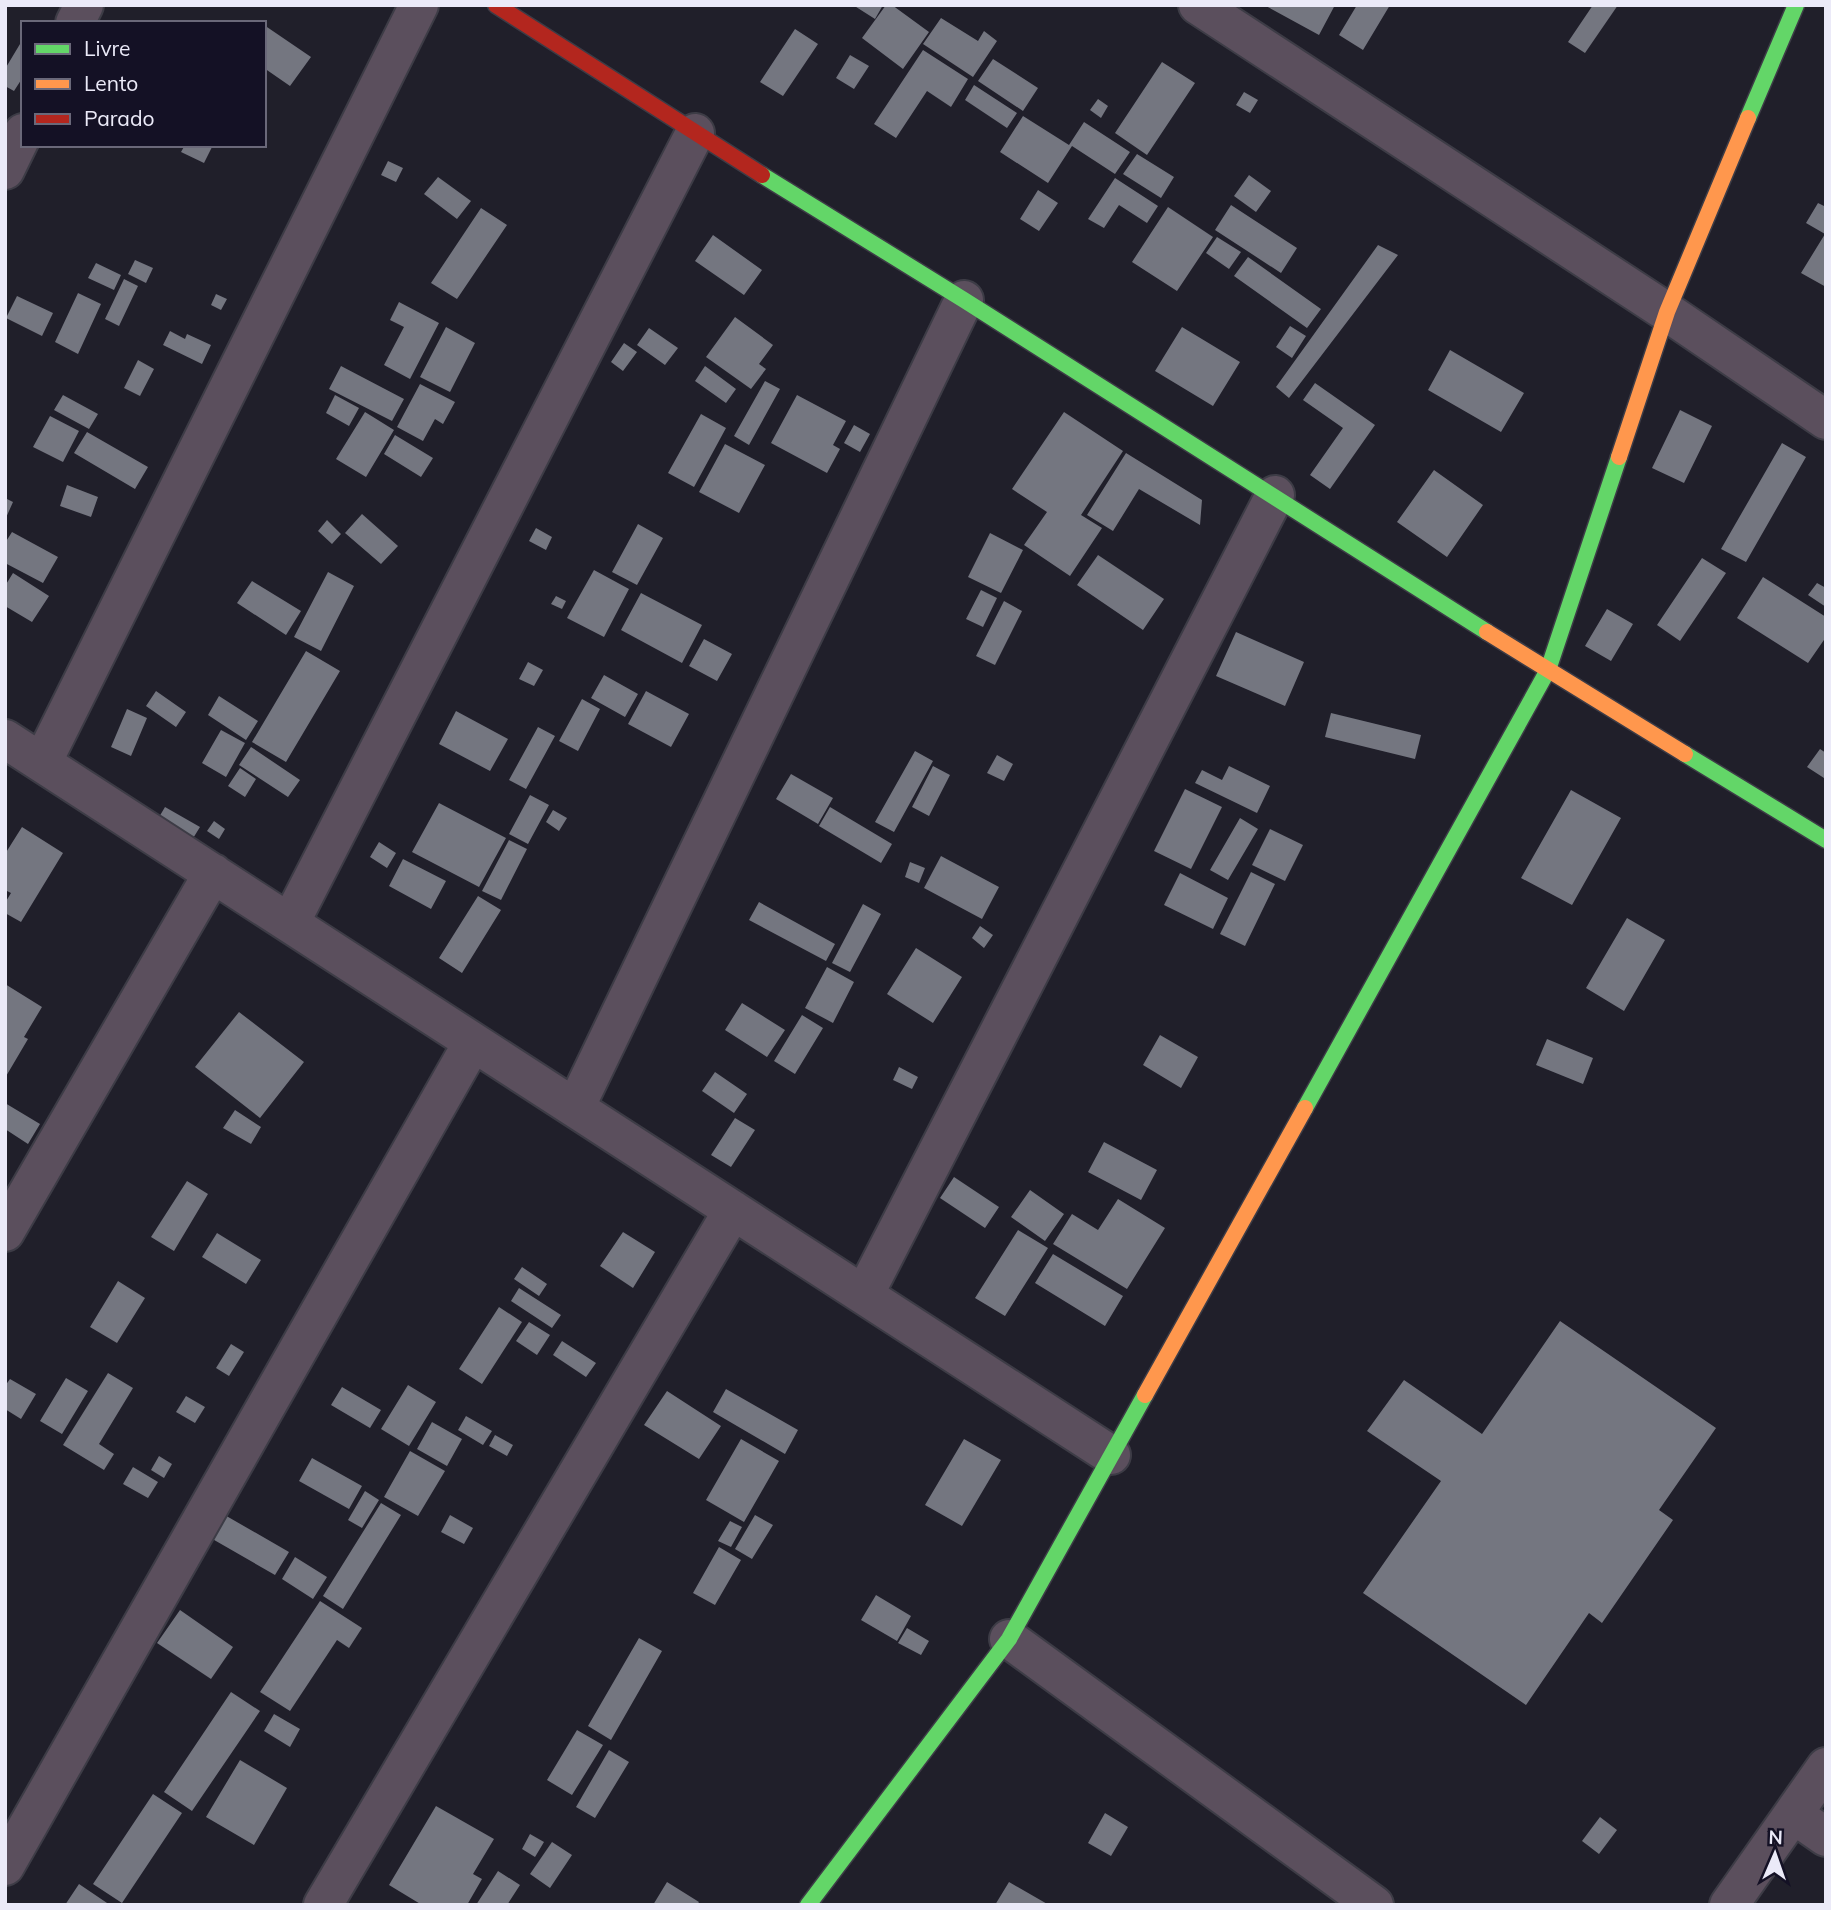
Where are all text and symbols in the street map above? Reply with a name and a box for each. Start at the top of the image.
legend [21,21,266,147]
text: Livre [84,35,131,61]
text: Lento [84,70,138,96]
text: Parado [84,105,154,131]
north arrow [1740,1819,1810,1889]
text: N [1768,1825,1783,1849]

